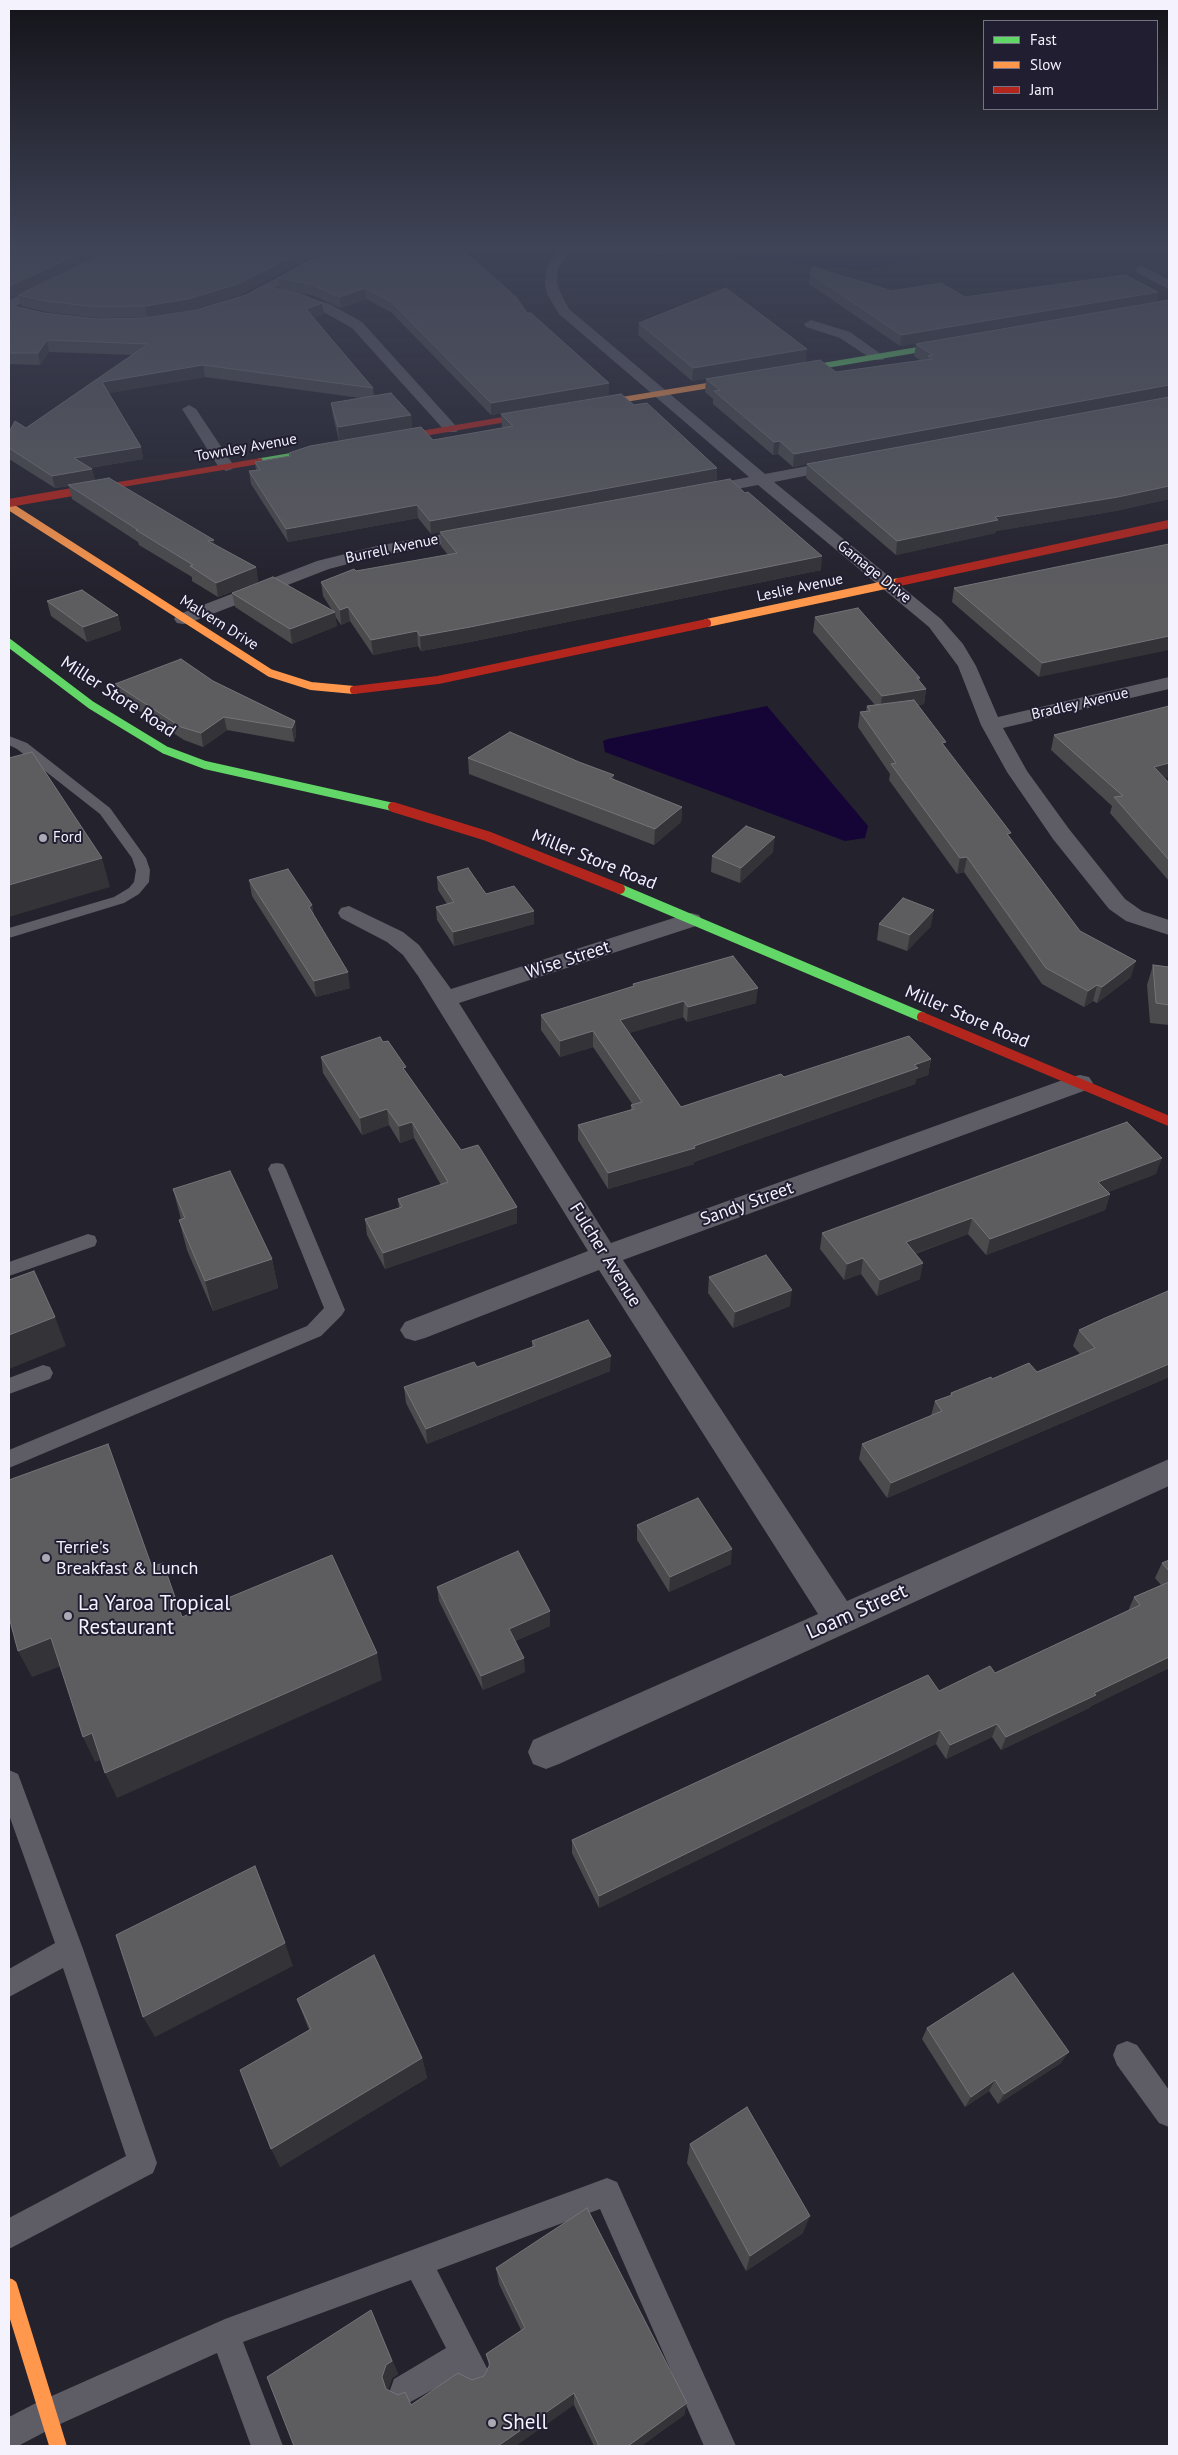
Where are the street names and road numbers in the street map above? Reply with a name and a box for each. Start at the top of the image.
street label: Townley Avenue [194,430,298,466]
street label: Burrell Avenue [344,530,440,568]
street label: Gamage Drive [834,537,914,607]
street label: Leslie Avenue [755,570,845,606]
street label: Malvern Drive [176,592,262,654]
street label: Miller Store Road [56,652,180,742]
street label: Bradley Avenue [1030,684,1130,724]
street label: Miller Store Road [528,825,660,895]
street label: Wise Street [523,936,613,984]
street label: Miller Store Road [902,981,1032,1053]
street label: Sandy Street [698,1177,796,1231]
street label: Fulcher Avenue [564,1199,646,1311]
street label: Loam Street [803,1579,911,1645]

